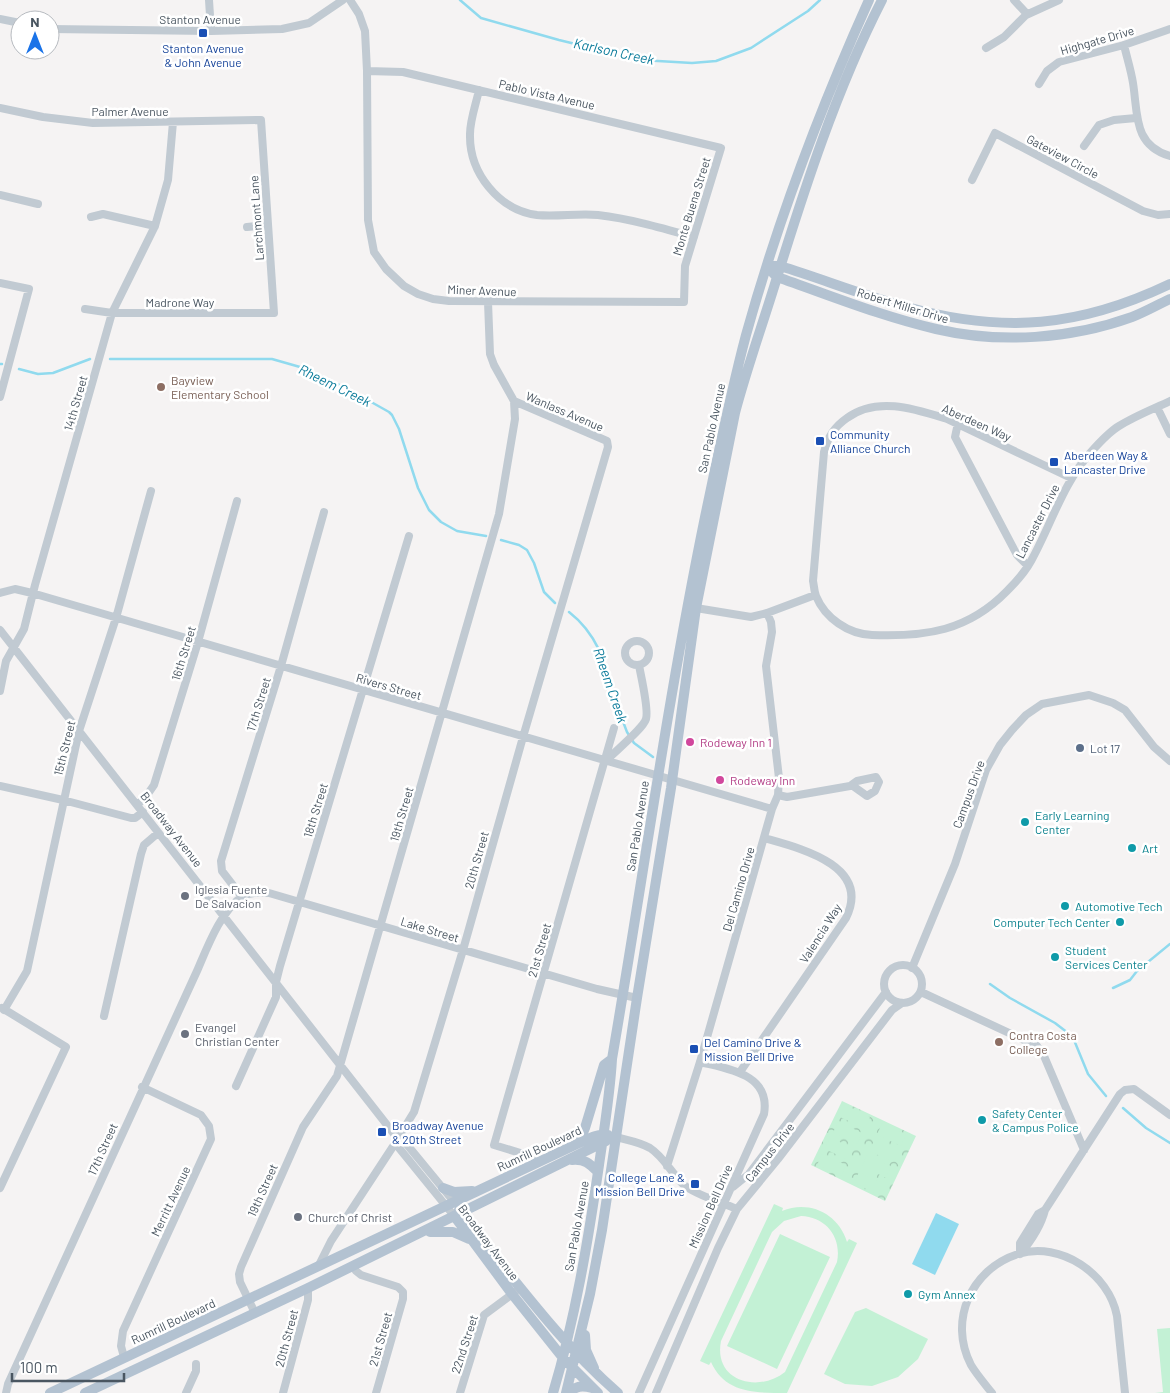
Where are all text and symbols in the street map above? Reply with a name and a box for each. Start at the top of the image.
north arrow [10,10,60,60]
street label: Stanton Avenue [159,12,241,26]
text: N [30,13,40,30]
street label: Highgate Drive [1059,23,1135,57]
marker: Stanton Avenue & John Avenue [197,27,209,39]
water label: Karlson Creek [572,34,656,68]
place label: Stanton Avenue & John Avenue [162,41,244,69]
street label: Pablo Vista Avenue [497,76,597,112]
street label: Palmer Avenue [91,104,169,118]
street label: Gateview Circle [1024,131,1102,181]
street label: Monte Buena Street [669,155,713,257]
street label: Larchmont Lane [246,175,266,261]
street label: Miner Avenue [447,282,517,298]
street label: Robert Miller Drive [855,284,951,326]
street label: Madrone Way [146,295,215,309]
water label: Rheem Creek [296,360,374,410]
place label: Bayview Elementary School [171,373,269,401]
street label: 14th Street [60,374,90,432]
marker: Bayview Elementary School [155,381,167,393]
street label: San Pablo Avenue [695,382,727,474]
street label: Wanlass Avenue [524,388,606,434]
street label: Aberdeen Way [940,401,1014,444]
place label: Community Alliance Church [830,427,911,455]
marker: Community Alliance Church [814,435,826,447]
place label: Aberdeen Way & Lancaster Drive [1064,448,1149,476]
marker: Aberdeen Way & Lancaster Drive [1048,456,1060,468]
street label: Lancaster Drive [1012,481,1062,561]
street label: 16th Street [168,624,198,682]
water label: Rheem Creek [590,645,632,725]
street label: Rivers Street [355,670,423,702]
street label: 17th Street [243,675,273,733]
street label: 15th Street [50,719,78,777]
place label: Rodeway Inn 1 [700,735,772,749]
marker: Rodeway Inn 1 [684,736,696,748]
place label: Lot 17 [1090,741,1120,755]
marker: Lot 17 [1074,742,1086,754]
street label: Campus Drive [949,758,987,830]
place label: Rodeway Inn [730,773,795,787]
marker: Rodeway Inn [714,774,726,786]
street label: San Pablo Avenue [623,780,651,872]
street label: 18th Street [300,781,330,839]
street label: 19th Street [386,785,416,843]
street label: Broadway Avenue [138,789,206,869]
place label: Early Learning Center [1035,808,1110,836]
marker: Early Learning Center [1019,816,1031,828]
street label: 20th Street [461,830,491,890]
place label: Art [1142,841,1158,855]
marker: Art [1126,842,1138,854]
street label: Del Camino Drive [719,845,757,933]
place label: Iglesia Fuente De Salvacion [195,882,267,910]
marker: Iglesia Fuente De Salvacion [179,890,191,902]
place label: Automotive Tech [1075,899,1163,913]
street label: Valencia Way [796,900,844,965]
marker: Automotive Tech [1059,900,1071,912]
street label: Lake Street [399,913,461,945]
place label: Computer Tech Center [993,915,1111,929]
marker: Computer Tech Center [1114,916,1126,928]
street label: 21st Street [525,921,553,979]
place label: Student Services Center [1065,943,1148,971]
marker: Student Services Center [1049,951,1061,963]
place label: Evangel Christian Center [195,1020,280,1048]
marker: Evangel Christian Center [179,1028,191,1040]
place label: Contra Costa College [1009,1028,1077,1056]
place label: Del Camino Drive & Mission Bell Drive [704,1035,802,1063]
marker: Contra Costa College [993,1036,1005,1048]
marker: Del Camino Drive & Mission Bell Drive [688,1043,700,1055]
place label: Safety Center & Campus Police [992,1106,1079,1134]
marker: Safety Center & Campus Police [976,1114,988,1126]
place label: Broadway Avenue & 20th Street [392,1118,484,1146]
street label: Campus Drive [742,1120,796,1184]
street label: 17th Street [84,1121,120,1177]
street label: Rumrill Boulevard [495,1122,583,1174]
marker: Broadway Avenue & 20th Street [376,1126,388,1138]
street label: 19th Street [244,1161,280,1219]
street label: Mission Bell Drive [685,1162,735,1250]
street label: Merritt Avenue [148,1164,192,1238]
place label: College Lane & Mission Bell Drive [595,1170,685,1198]
marker: College Lane & Mission Bell Drive [689,1178,701,1190]
street label: San Pablo Avenue [561,1180,591,1272]
street label: Broadway Avenue [456,1201,522,1283]
place label: Church of Christ [308,1210,392,1224]
marker: Church of Christ [292,1211,304,1223]
place label: Gym Annex [918,1287,976,1301]
marker: Gym Annex [902,1288,914,1300]
street label: Rumrill Boulevard [129,1295,217,1347]
street label: 20th Street [272,1308,300,1368]
street label: 21st Street [366,1310,394,1368]
street label: 22nd Street [448,1313,480,1375]
scale bar [12,1350,125,1382]
text: 100 m [20,1358,58,1376]

